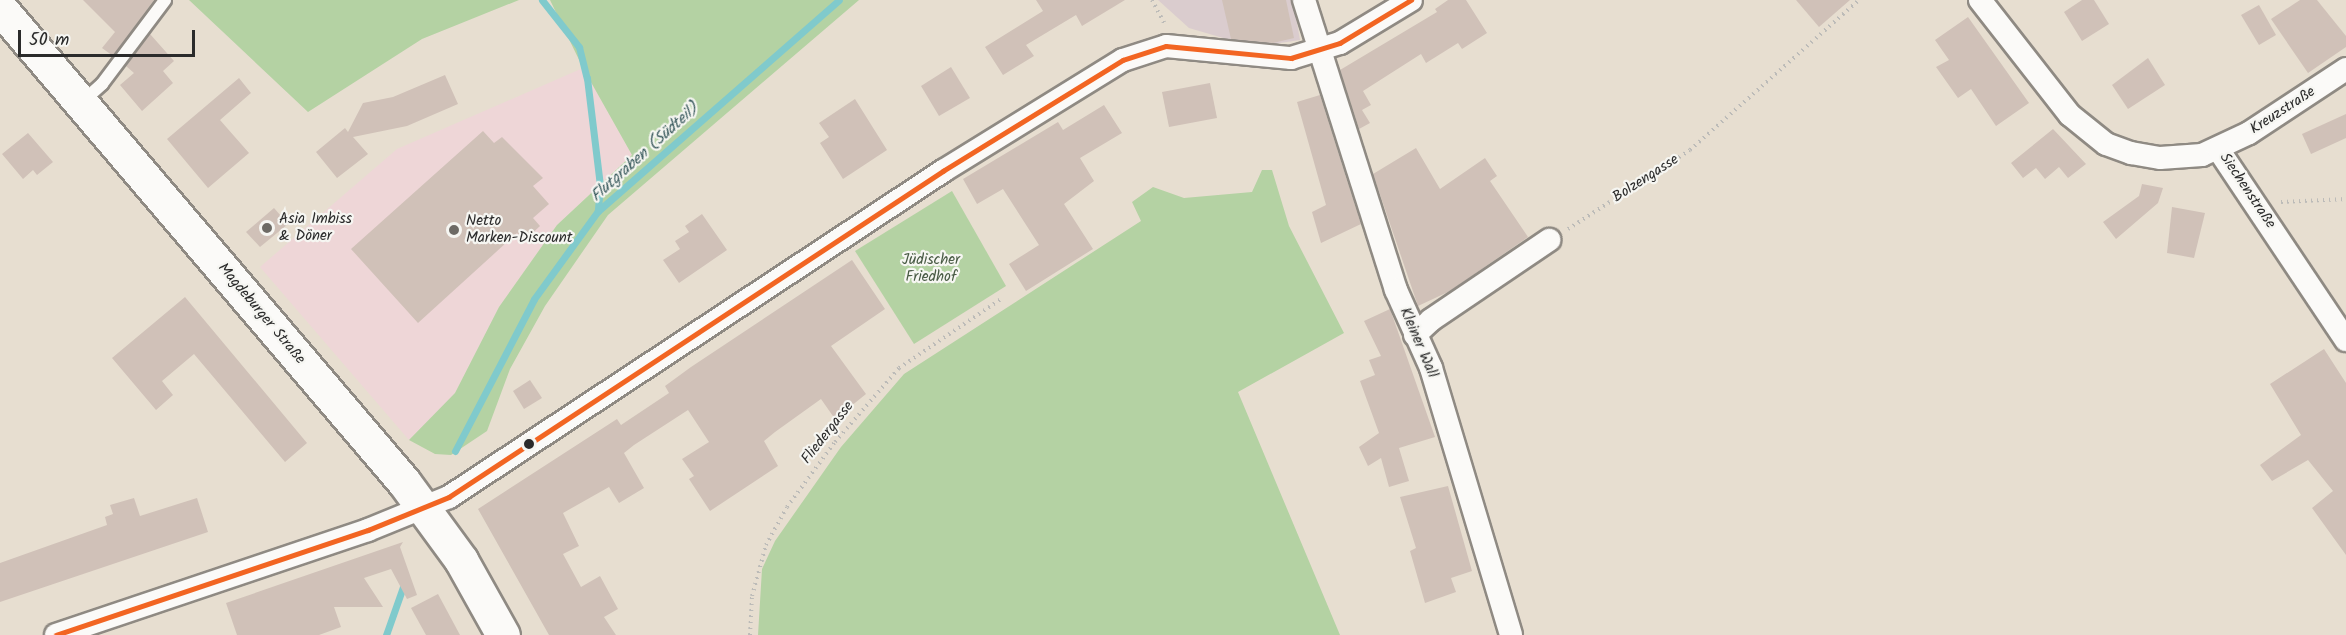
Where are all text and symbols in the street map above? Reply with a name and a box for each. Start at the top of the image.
scale bar [21,18,198,56]
text: 50 m [29,26,69,55]
street label: Kreuzstraße [2247,83,2319,139]
water label: Flutgraben (Südteil) [587,100,703,206]
street label: Siechenstraße [2215,150,2279,232]
street label: Bolzengasse [1610,151,1682,207]
place label: Asia Imbiss & Döner [279,210,352,245]
place label: Netto Marken-Discount [466,212,573,247]
marker: Asia Imbiss & Döner [260,221,274,235]
marker: Netto Marken-Discount [447,223,461,237]
park label: Jüdischer Friedhof [902,251,960,286]
street label: Magdeburger Straße [213,260,309,368]
street label: Kleiner Wall [1395,305,1441,381]
street label: Fliedergasse [798,398,858,468]
unlabelled marker [523,438,535,450]

